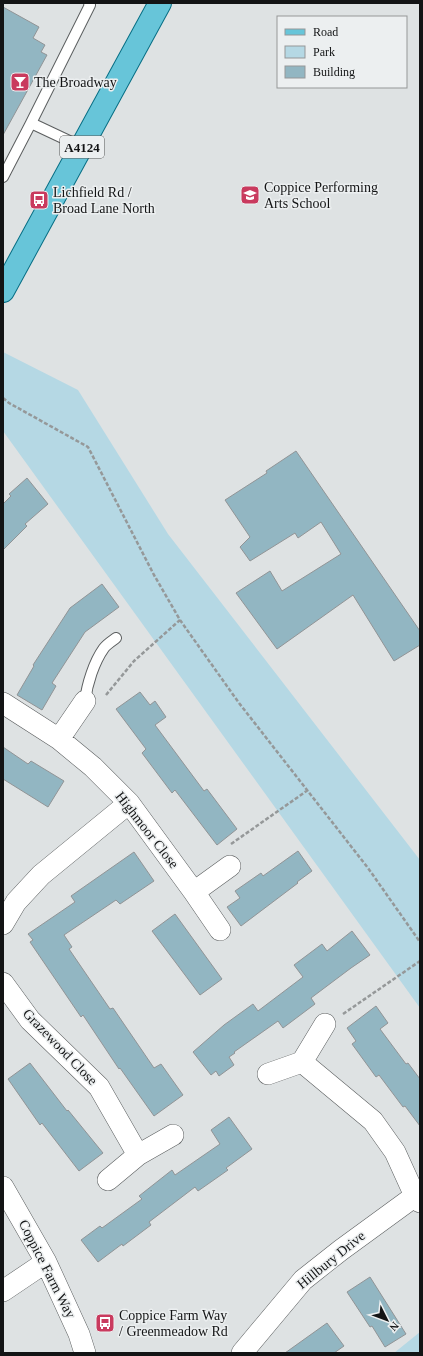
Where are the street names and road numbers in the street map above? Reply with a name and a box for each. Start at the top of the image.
road number: A4124 [60,136,104,158]
street label: Highmoor Close [112,789,182,871]
street label: Grazewood Close [20,1006,100,1088]
street label: Coppice Farm Way [16,1217,78,1321]
street label: Hillbury Drive [294,1228,368,1292]

